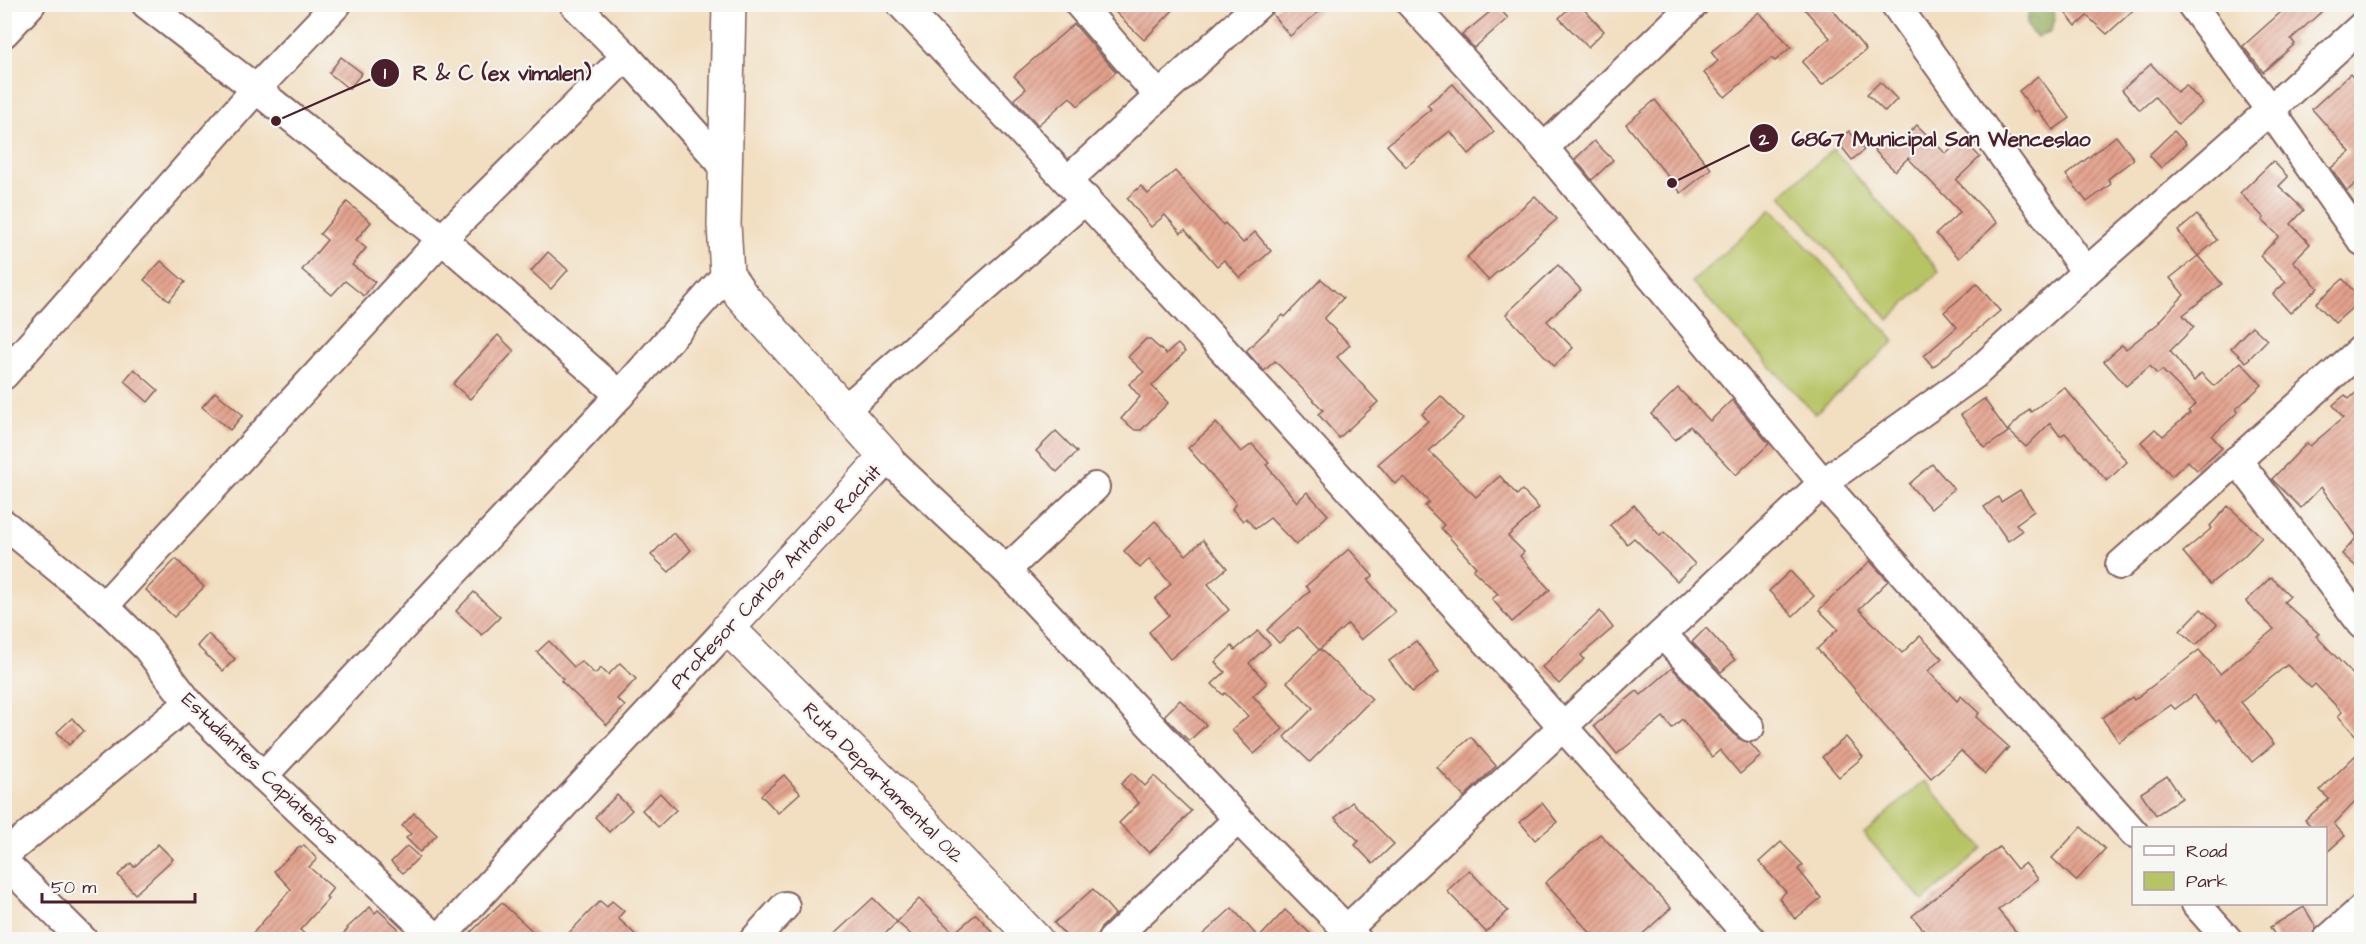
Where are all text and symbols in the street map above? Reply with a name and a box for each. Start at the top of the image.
callout: R & C (ex vimalen) [370,53,603,92]
text: R & C (ex vimalen) [413,59,592,88]
text: 1 [384,61,387,86]
callout: 6867 Municipal San Wenceslao [1749,119,2103,158]
text: 6867 Municipal San Wenceslao [1791,125,2091,155]
text: 2 [1758,127,1770,152]
street label: Profesor Carlos Antonio Rachit [664,458,888,696]
street label: Estudiantes Capiateños [175,686,345,852]
street label: Ruta Departamental 012 [796,696,970,870]
legend [2132,827,2327,905]
text: Road [2186,839,2227,864]
scale bar [42,866,195,904]
text: Park [2186,869,2228,894]
text: 50 m [51,875,96,900]

